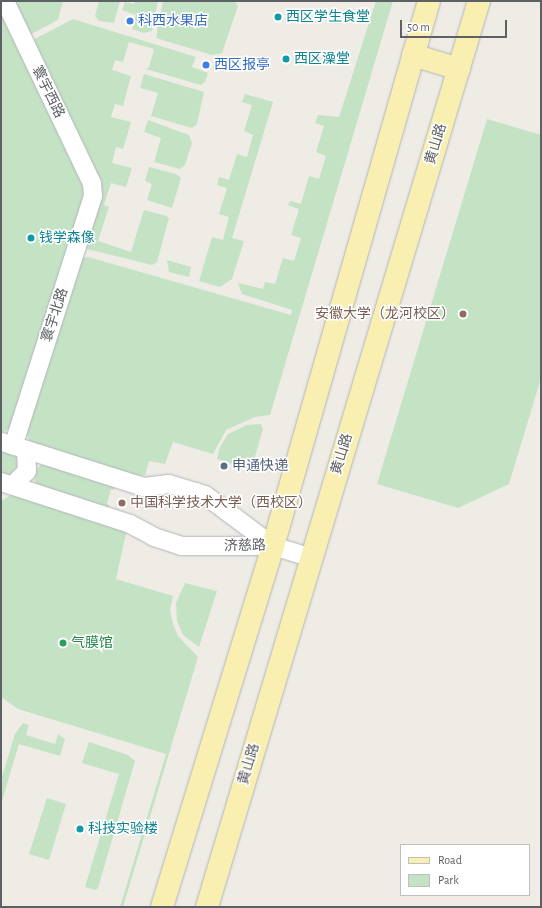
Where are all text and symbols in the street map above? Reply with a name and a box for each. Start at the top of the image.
place label: 西区学生食堂 [286,9,370,25]
marker: 西区学生食堂 [273,12,283,22]
scale bar [402,12,509,38]
place label: 科西水果店 [138,13,208,29]
marker: 科西水果店 [125,16,135,26]
text: 50 m [407,21,430,33]
place label: 西区澡堂 [294,51,350,67]
marker: 西区澡堂 [281,54,291,64]
place label: 西区报亭 [214,57,270,73]
marker: 西区报亭 [201,60,211,70]
street label: 寰宇西路 [28,63,68,121]
street label: 黄山路 [422,121,450,167]
place label: 钱学森像 [39,230,95,246]
marker: 钱学森像 [26,233,36,243]
street label: 寰宇北路 [38,286,72,344]
place label: 安徽大学（龙河校区） [315,306,455,322]
marker: 安徽大学（龙河校区） [458,309,468,319]
street label: 黄山路 [328,431,356,477]
place label: 申通快递 [232,458,288,474]
marker: 申通快递 [219,461,229,471]
place label: 中国科学技术大学（西校区） [130,495,312,511]
marker: 中国科学技术大学（西校区） [117,498,127,508]
street label: 济慈路 [224,537,266,555]
place label: 气膜馆 [71,635,113,651]
marker: 气膜馆 [58,638,68,648]
street label: 黄山路 [235,741,263,787]
place label: 科技实验楼 [88,821,158,837]
marker: 科技实验楼 [75,824,85,834]
legend [400,844,530,896]
text: Road [438,854,462,866]
text: Park [438,874,459,886]

